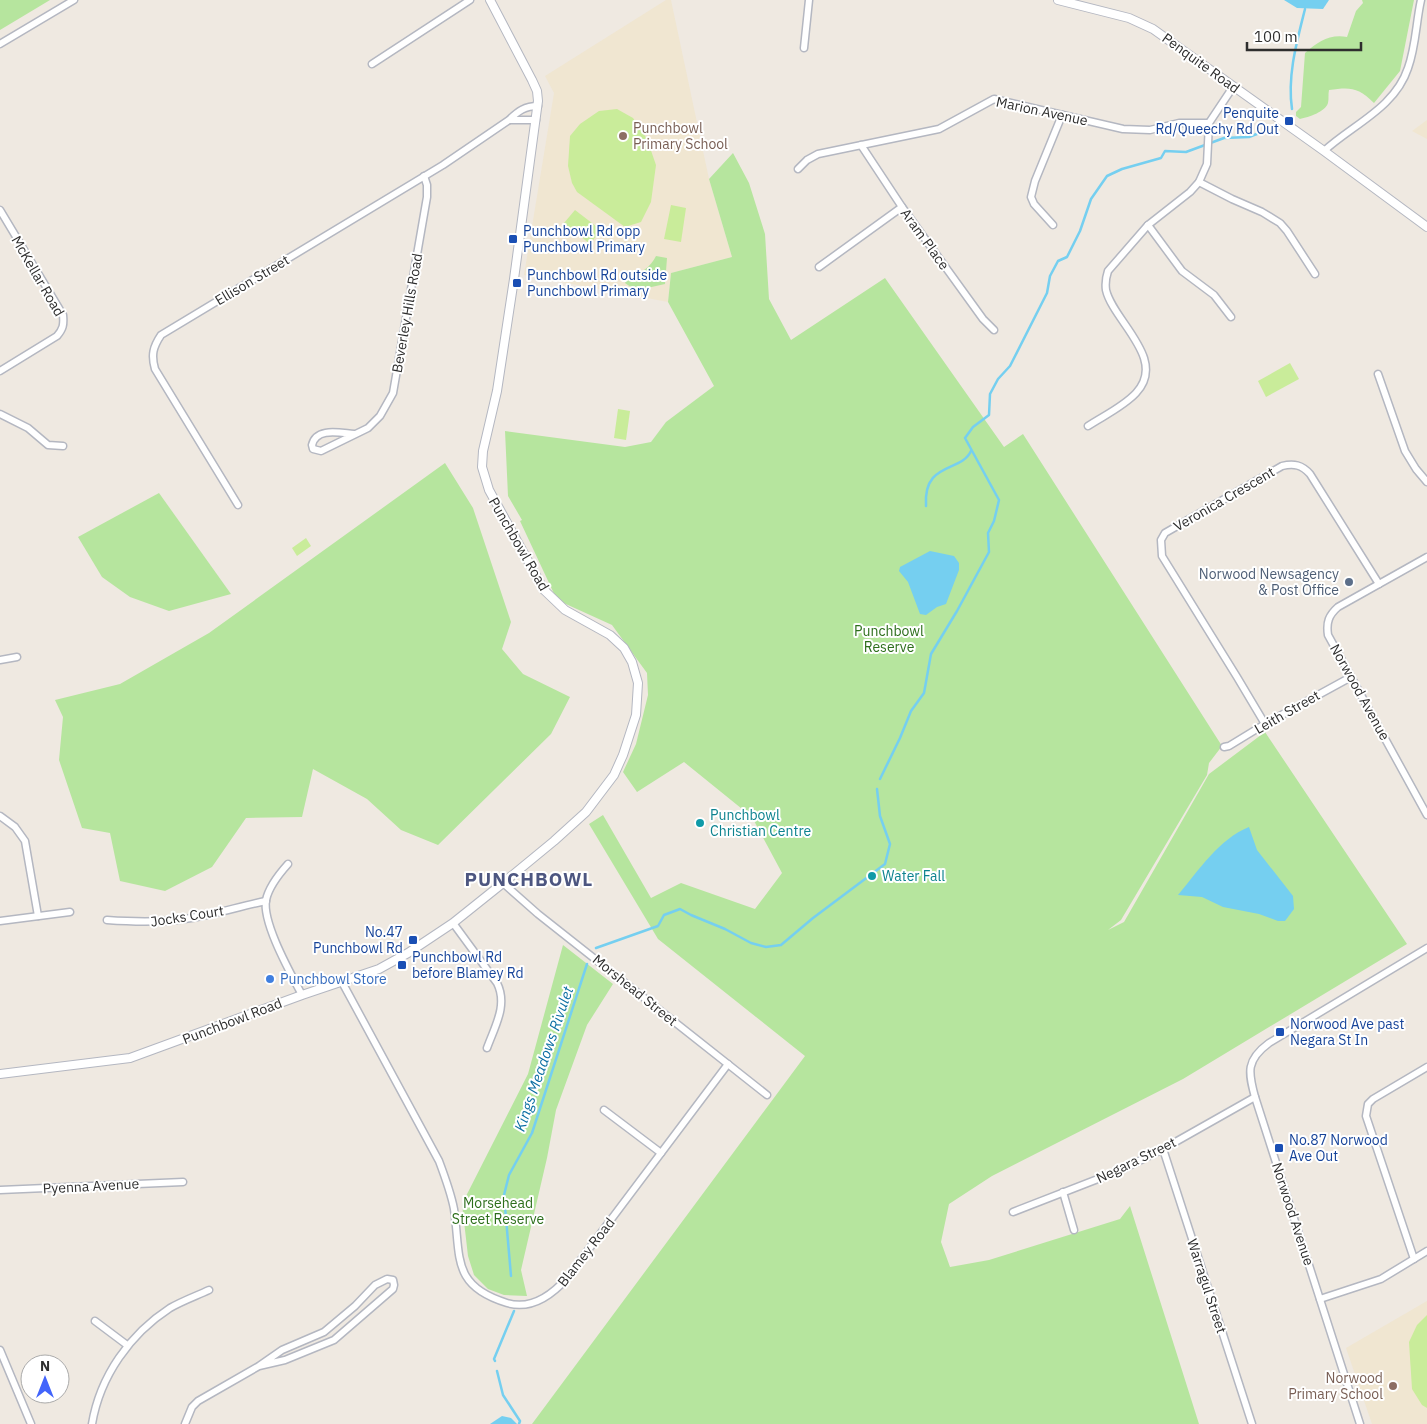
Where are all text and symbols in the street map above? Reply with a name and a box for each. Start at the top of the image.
scale bar [1247,20,1361,52]
text: 100 m [1254,27,1298,46]
street label: Penquite Road [1159,29,1243,97]
street label: Marion Avenue [994,92,1090,130]
place label: Penquite Rd/Queechy Rd Out [1156,104,1279,138]
marker: Penquite Rd/Queechy Rd Out [1283,115,1295,127]
place label: Punchbowl Primary School [633,119,728,153]
marker: Punchbowl Primary School [617,130,629,142]
street label: Aram Place [897,205,953,273]
place label: Punchbowl Rd opp Punchbowl Primary [523,222,645,256]
street label: McKellar Road [8,232,68,320]
marker: Punchbowl Rd opp Punchbowl Primary [507,233,519,245]
street label: Ellison Street [212,251,293,309]
street label: Beverley Hills Road [388,252,426,374]
place label: Punchbowl Rd outside Punchbowl Primary [527,266,667,300]
marker: Punchbowl Rd outside Punchbowl Primary [511,277,523,289]
street label: Veronica Crescent [1170,463,1278,535]
street label: Punchbowl Road [485,494,553,594]
place label: Norwood Newsagency & Post Office [1199,565,1339,599]
marker: Norwood Newsagency & Post Office [1343,576,1355,588]
park label: Punchbowl Reserve [854,622,924,656]
street label: Norwood Avenue [1326,641,1394,744]
street label: Leith Street [1251,686,1323,738]
place label: Punchbowl Christian Centre [710,806,811,840]
marker: Punchbowl Christian Centre [694,817,706,829]
district label: PUNCHBOWL [465,867,593,891]
place label: Water Fall [882,867,945,885]
marker: Water Fall [866,870,878,882]
street label: Jocks Court [149,901,225,931]
place label: No.47 Punchbowl Rd [313,923,403,957]
marker: No.47 Punchbowl Rd [407,934,419,946]
place label: Punchbowl Rd before Blamey Rd [412,948,524,982]
street label: Morshead Street [589,950,681,1030]
marker: Punchbowl Rd before Blamey Rd [396,959,408,971]
place label: Punchbowl Store [280,970,387,988]
marker: Punchbowl Store [264,973,276,985]
water label: Kings Meadows Rivulet [510,983,578,1134]
street label: Punchbowl Road [180,994,284,1048]
place label: Norwood Ave past Negara St In [1290,1015,1405,1049]
marker: Norwood Ave past Negara St In [1274,1026,1286,1038]
place label: No.87 Norwood Ave Out [1289,1131,1388,1165]
street label: Negara Street [1093,1133,1179,1187]
marker: No.87 Norwood Ave Out [1273,1142,1285,1154]
street label: Norwood Avenue [1268,1160,1318,1268]
street label: Pyenna Avenue [42,1174,140,1198]
park label: Morsehead Street Reserve [452,1194,545,1228]
street label: Blamey Road [553,1214,619,1290]
street label: Warragul Street [1183,1236,1231,1336]
north arrow [20,1354,70,1404]
text: N [40,1357,50,1375]
place label: Norwood Primary School [1288,1369,1383,1403]
marker: Norwood Primary School [1387,1380,1399,1392]

